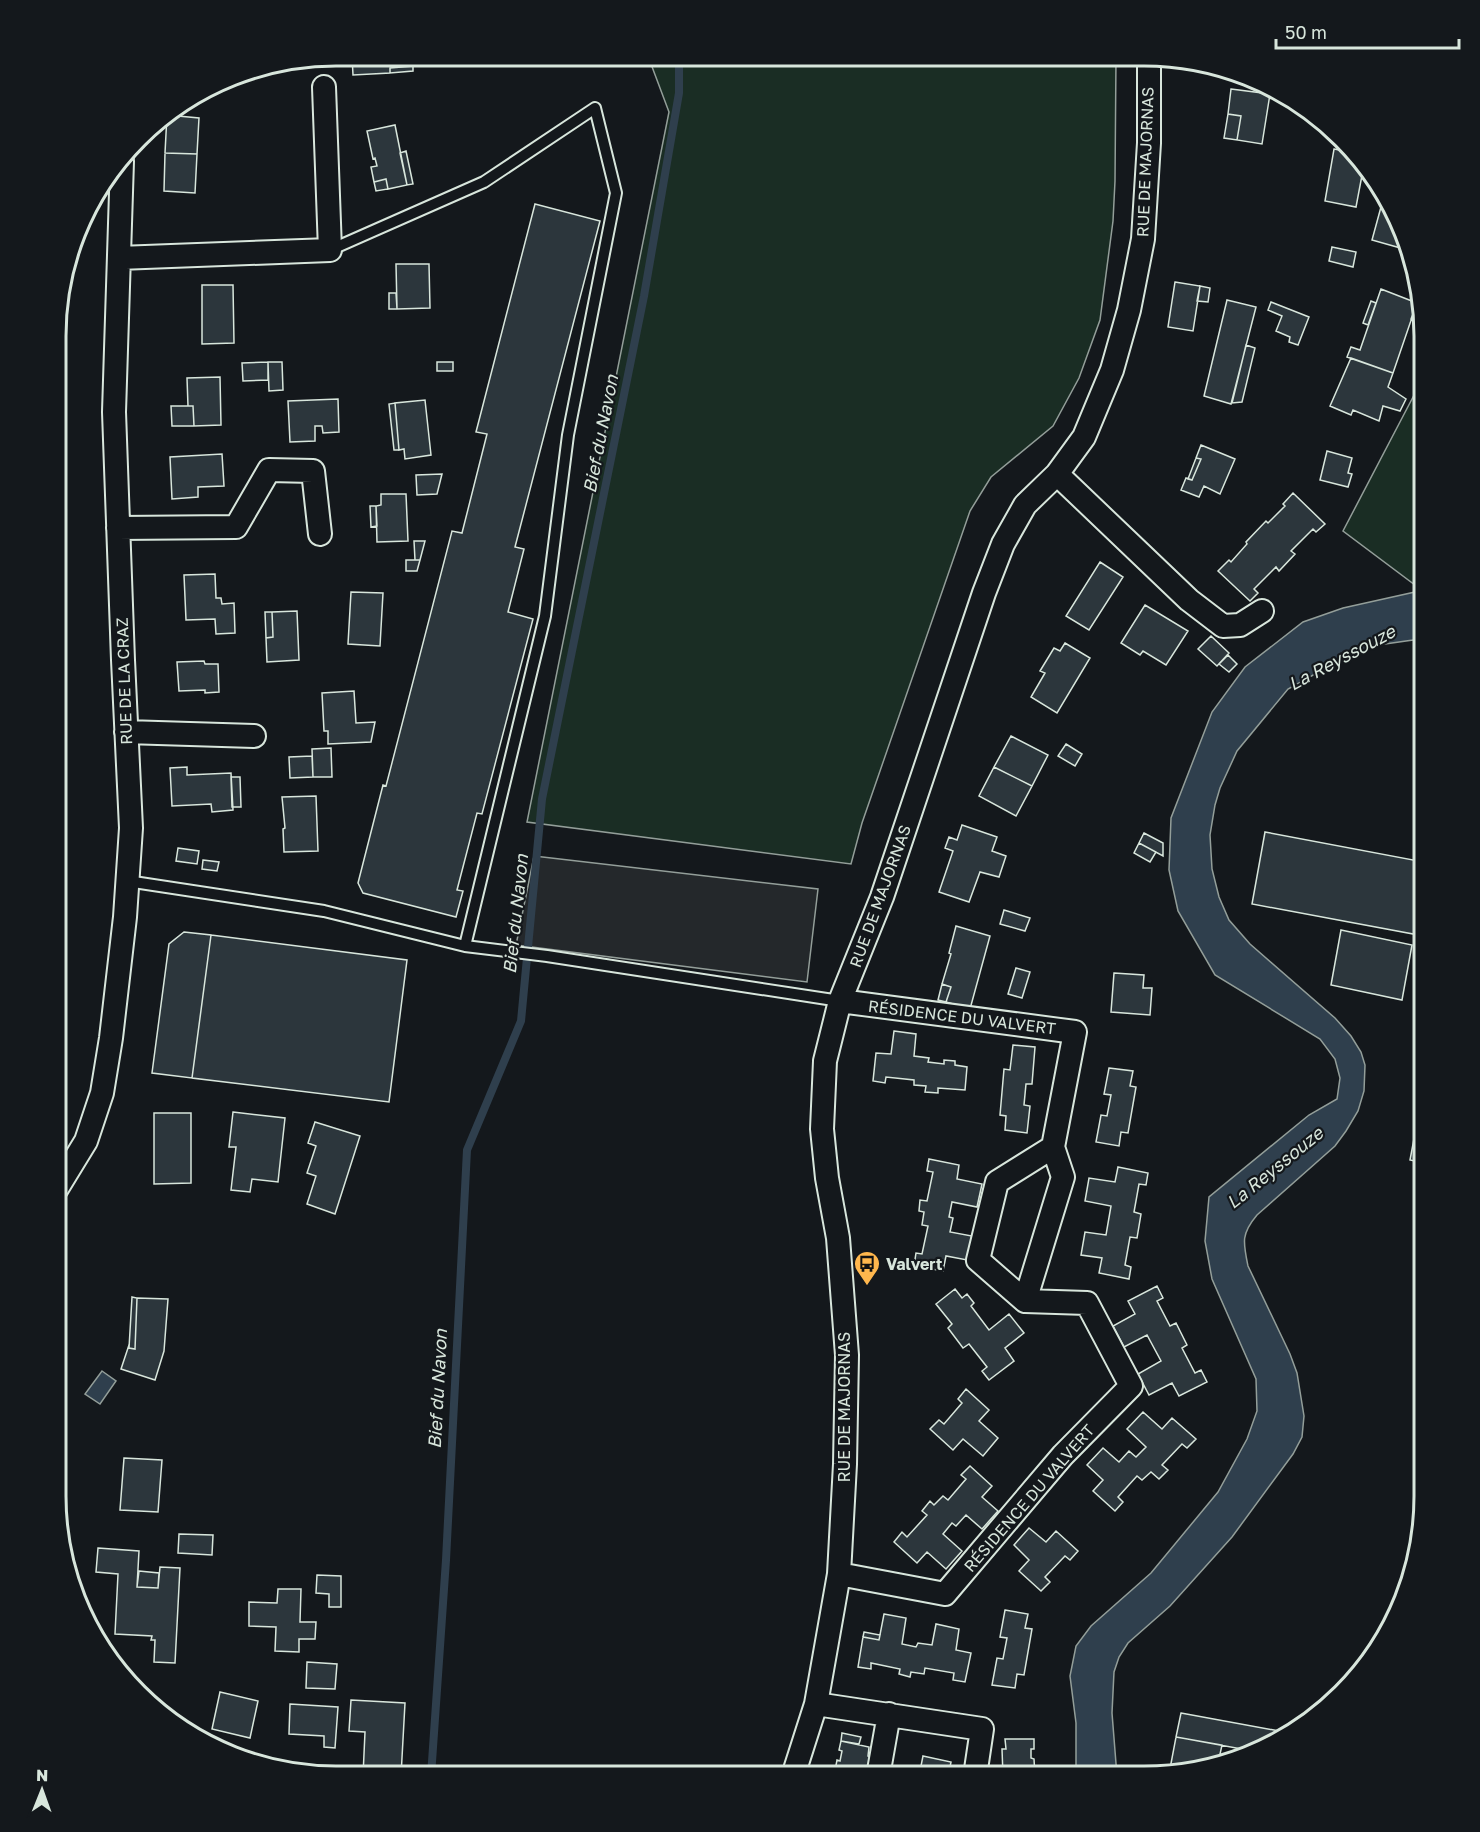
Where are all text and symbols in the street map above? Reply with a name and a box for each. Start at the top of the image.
scale bar [1276,12,1459,50]
text: 50 m [1285,21,1327,43]
street label: RUE DE MAJORNAS [1132,87,1158,237]
water label: Bief du Navon [578,372,622,495]
street label: RUE DE LA CRAZ [112,617,136,745]
water label: La Reyssouze [1284,619,1400,694]
street label: RUE DE MAJORNAS [845,822,915,970]
water label: Bief du Navon [498,852,532,975]
street label: RÉSIDENCE DU VALVERT [867,996,1057,1038]
water label: La Reyssouze [1222,1121,1328,1213]
bus stop icon: Valvert [852,1249,882,1287]
place label: Valvert [886,1254,942,1274]
water label: Bief du Navon [423,1328,451,1449]
street label: RUE DE MAJORNAS [834,1332,854,1482]
street label: RÉSIDENCE DU VALVERT [959,1420,1099,1576]
north arrow [12,1760,72,1820]
text: N [36,1765,49,1785]

